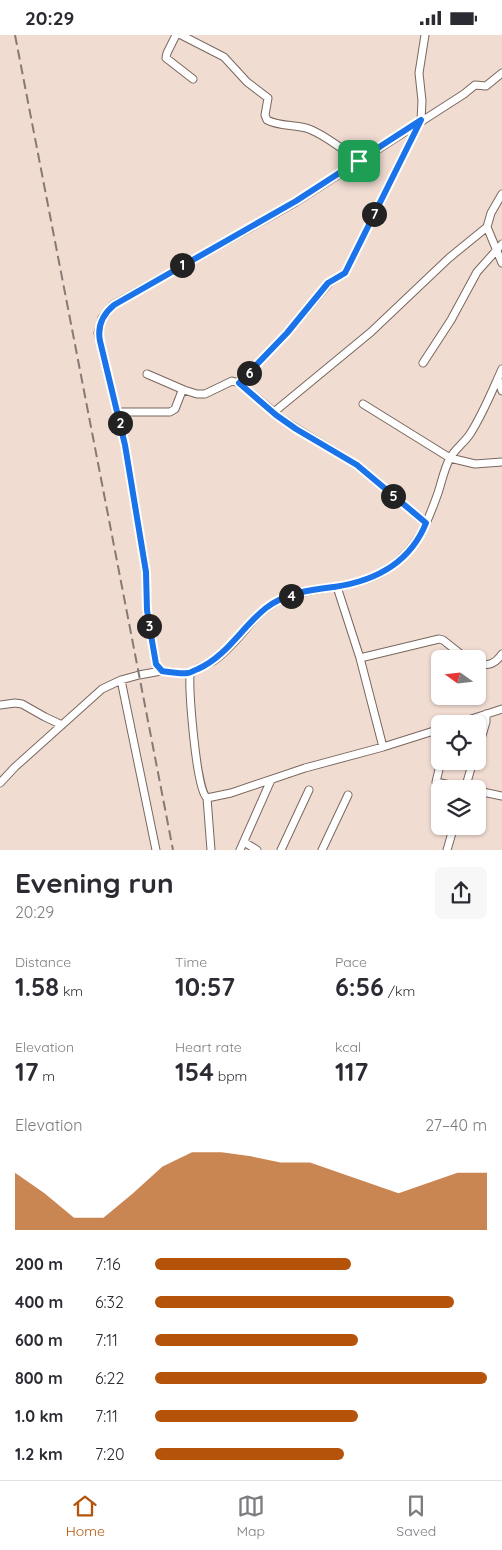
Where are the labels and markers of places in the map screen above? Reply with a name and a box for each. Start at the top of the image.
pin [338,140,380,182]
pin: 7 [362,201,386,227]
pin: 1 [170,253,194,277]
pin: 6 [236,361,262,385]
pin: 2 [108,411,132,435]
pin: 5 [380,483,406,509]
pin: 4 [278,583,304,609]
pin: 3 [136,613,162,639]

